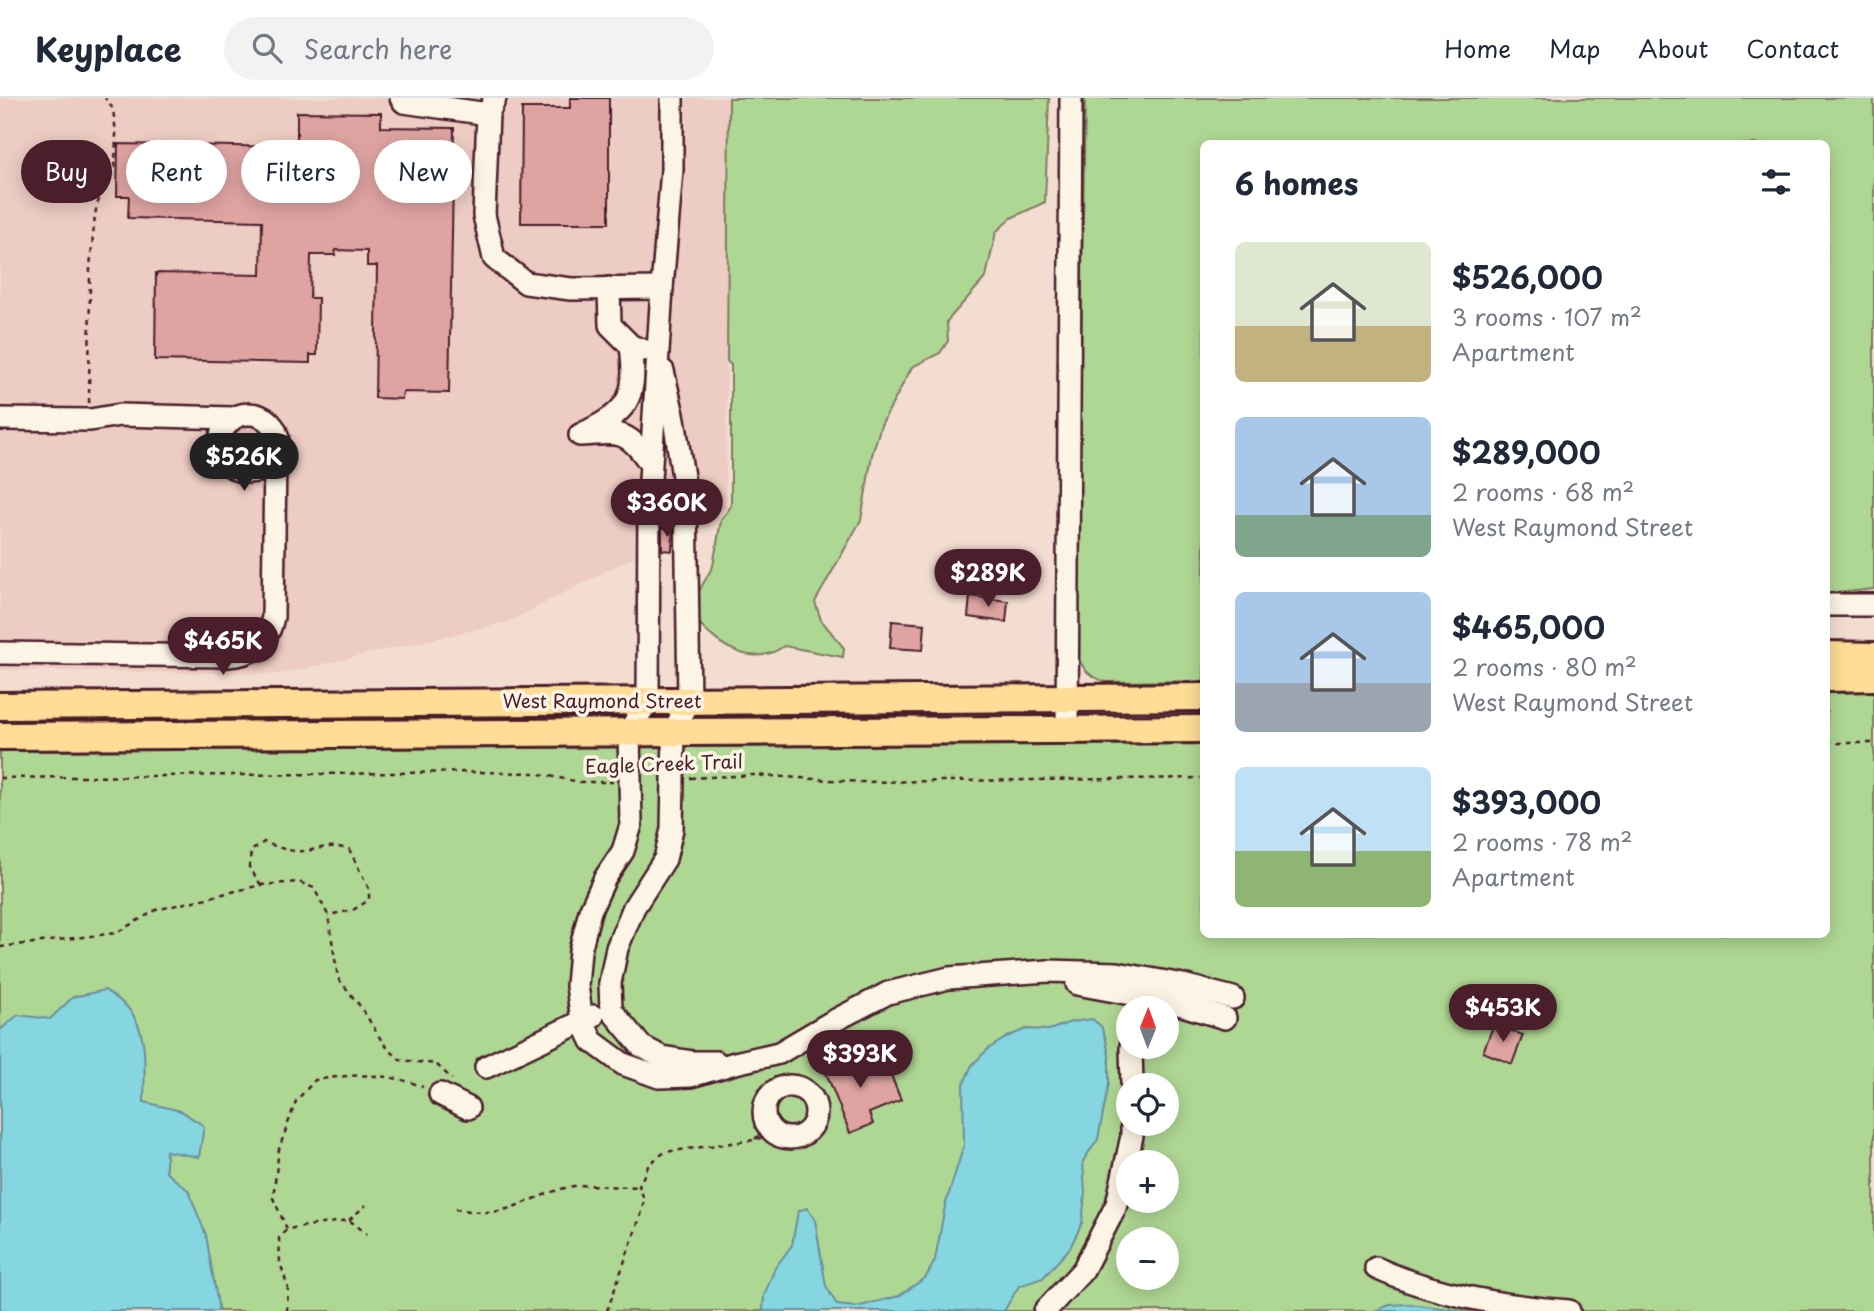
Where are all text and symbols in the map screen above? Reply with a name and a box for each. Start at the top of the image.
search box [224,17,714,80]
text: Keyplace [35,23,182,73]
icon: search [248,29,286,67]
text: Search here [304,29,452,68]
text: Home [1444,30,1511,66]
text: Map [1549,30,1600,66]
text: About [1638,30,1708,66]
text: Contact [1746,30,1839,66]
chip: Buy [21,140,112,203]
chip: Rent [126,140,227,203]
chip: Filters [241,140,360,203]
chip: New [374,140,472,203]
text: 6 homes [1235,160,1358,205]
icon: filters [1757,163,1795,201]
text: $526,000 [1452,254,1603,299]
icon: home [1291,270,1375,354]
text: 3 rooms · 107 m² [1452,299,1642,334]
text: Apartment [1452,334,1575,369]
text: $289,000 [1452,429,1601,474]
pin: $526K [195,434,293,493]
text: $526K [206,438,282,473]
icon: home [1291,445,1375,529]
text: 2 rooms · 68 m² [1452,474,1634,509]
pin: $360K [618,480,716,539]
text: $360K [627,484,707,519]
text: West Raymond Street [1452,509,1693,544]
pin: $289K [939,550,1037,609]
text: $289K [950,554,1026,589]
text: $465,000 [1452,604,1605,649]
pin: $465K [174,618,272,677]
icon: home [1291,620,1375,704]
text: $465K [184,622,262,657]
text: 2 rooms · 80 m² [1452,649,1637,684]
text: West Raymond Street [1452,684,1693,719]
street label: West Raymond Street [502,686,702,714]
street label: Eagle Creek Trail [585,746,743,780]
text: $393,000 [1452,779,1601,824]
icon: home [1291,795,1375,879]
text: 2 rooms · 78 m² [1452,824,1632,859]
text: Apartment [1452,859,1575,894]
pin: $453K [1454,984,1552,1044]
text: $453K [1465,989,1541,1024]
north arrow [1116,996,1180,1059]
map controls [1116,996,1179,1290]
pin: $393K [811,1030,909,1090]
text: $393K [823,1035,897,1070]
button: locate [1116,1073,1179,1136]
button: + [1116,1150,1179,1213]
button: − [1116,1227,1179,1290]

